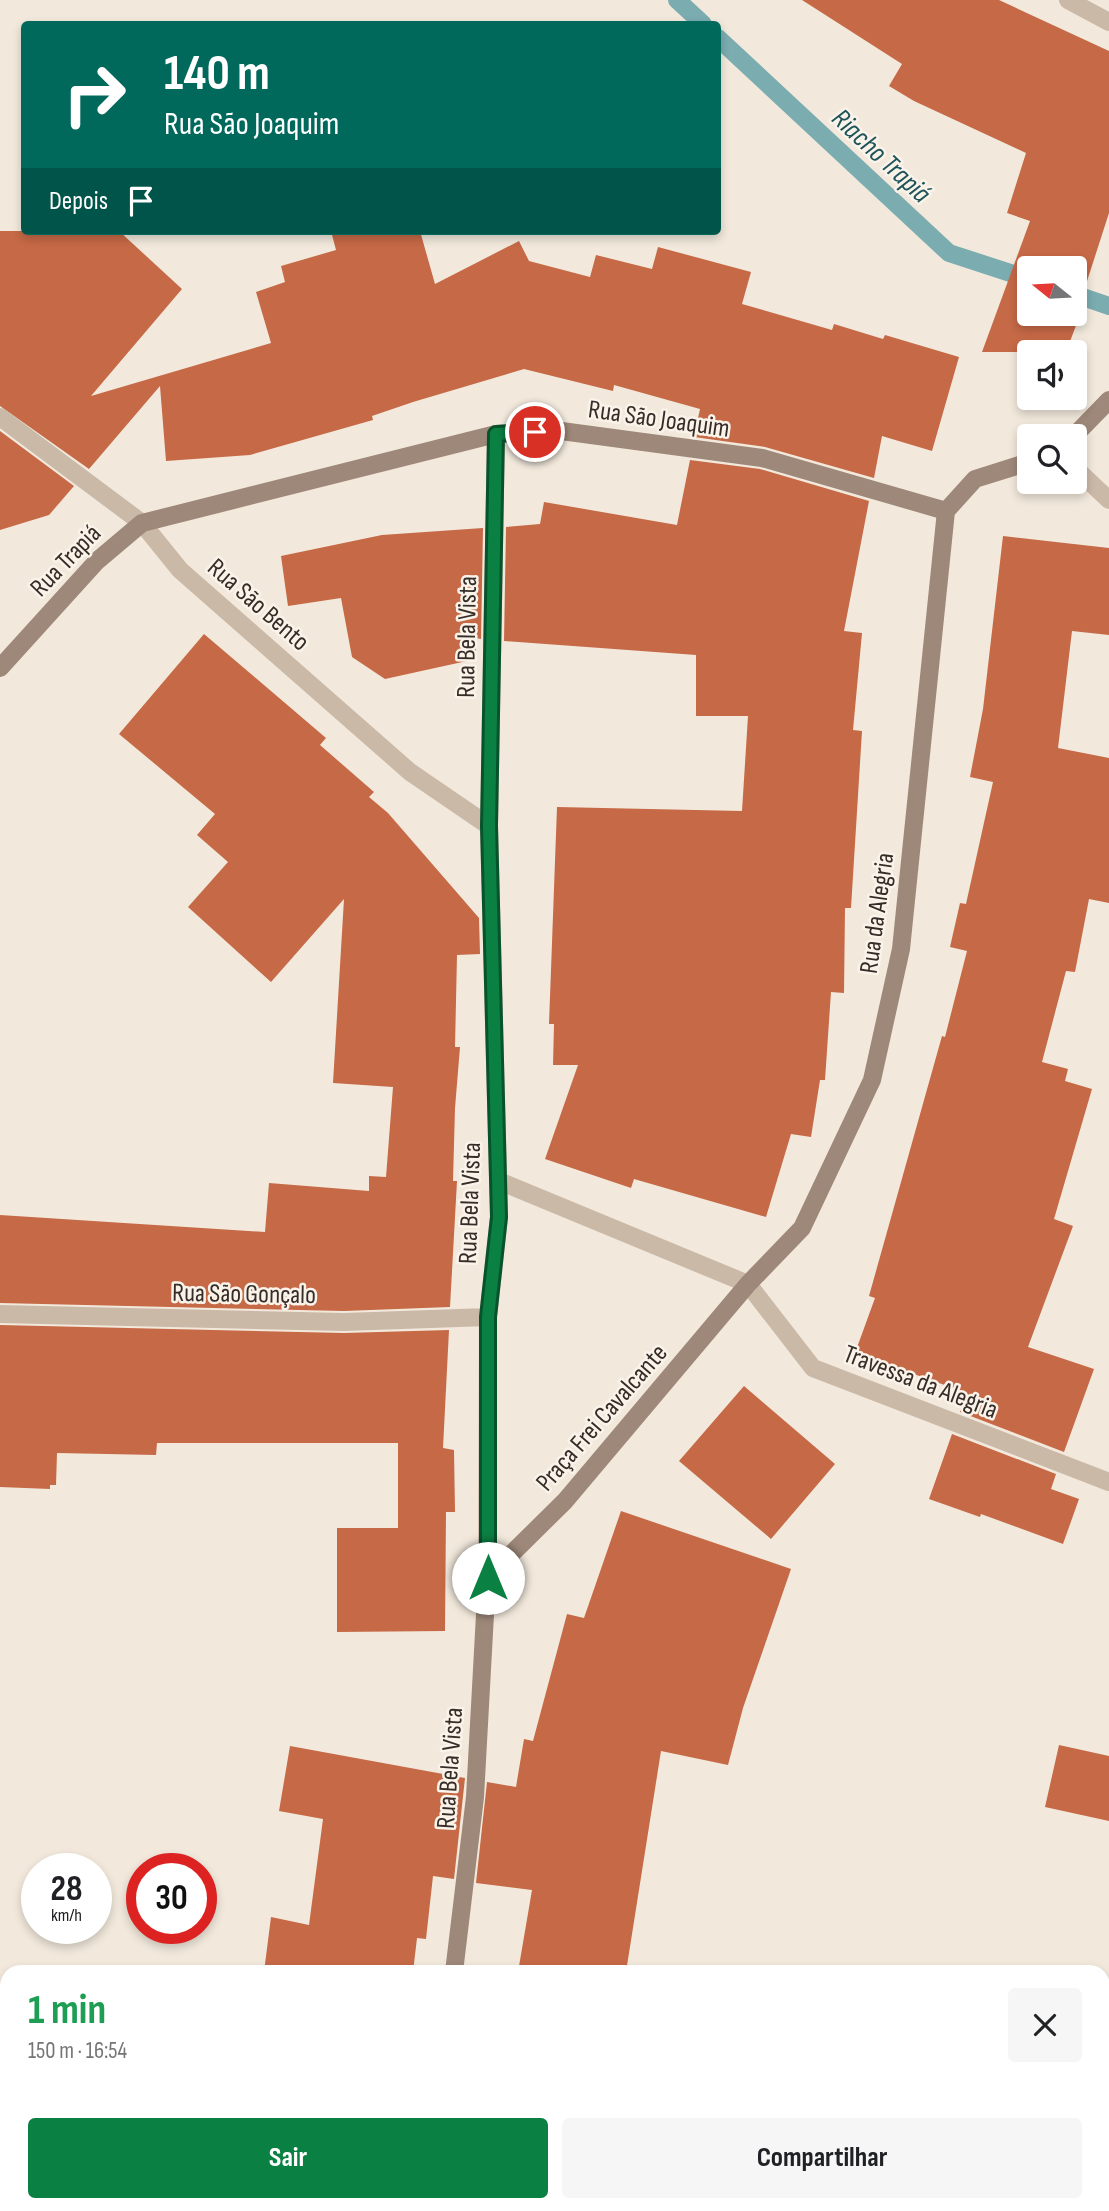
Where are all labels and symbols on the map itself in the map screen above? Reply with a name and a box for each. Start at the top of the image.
water label: Riacho Trapiá [825,102,938,211]
north arrow [1017,256,1087,326]
street label: Rua São Joaquim [586,394,731,445]
pin [505,402,565,462]
street label: Rua Trapiá [24,519,108,604]
street label: Rua São Bento [201,552,315,658]
street label: Rua Bela Vista [451,576,484,698]
street label: Rua da Alegria [854,851,901,976]
street label: Rua Bela Vista [453,1142,488,1264]
street label: Rua São Gonçalo [172,1278,316,1311]
street label: Praça Frei Cavalcante [530,1338,674,1498]
street label: Travessa da Alegria [839,1339,1002,1426]
position arrow [451,1541,525,1615]
street label: Rua Bela Vista [431,1706,470,1830]
speed limit sign: 30 [126,1853,217,1944]

